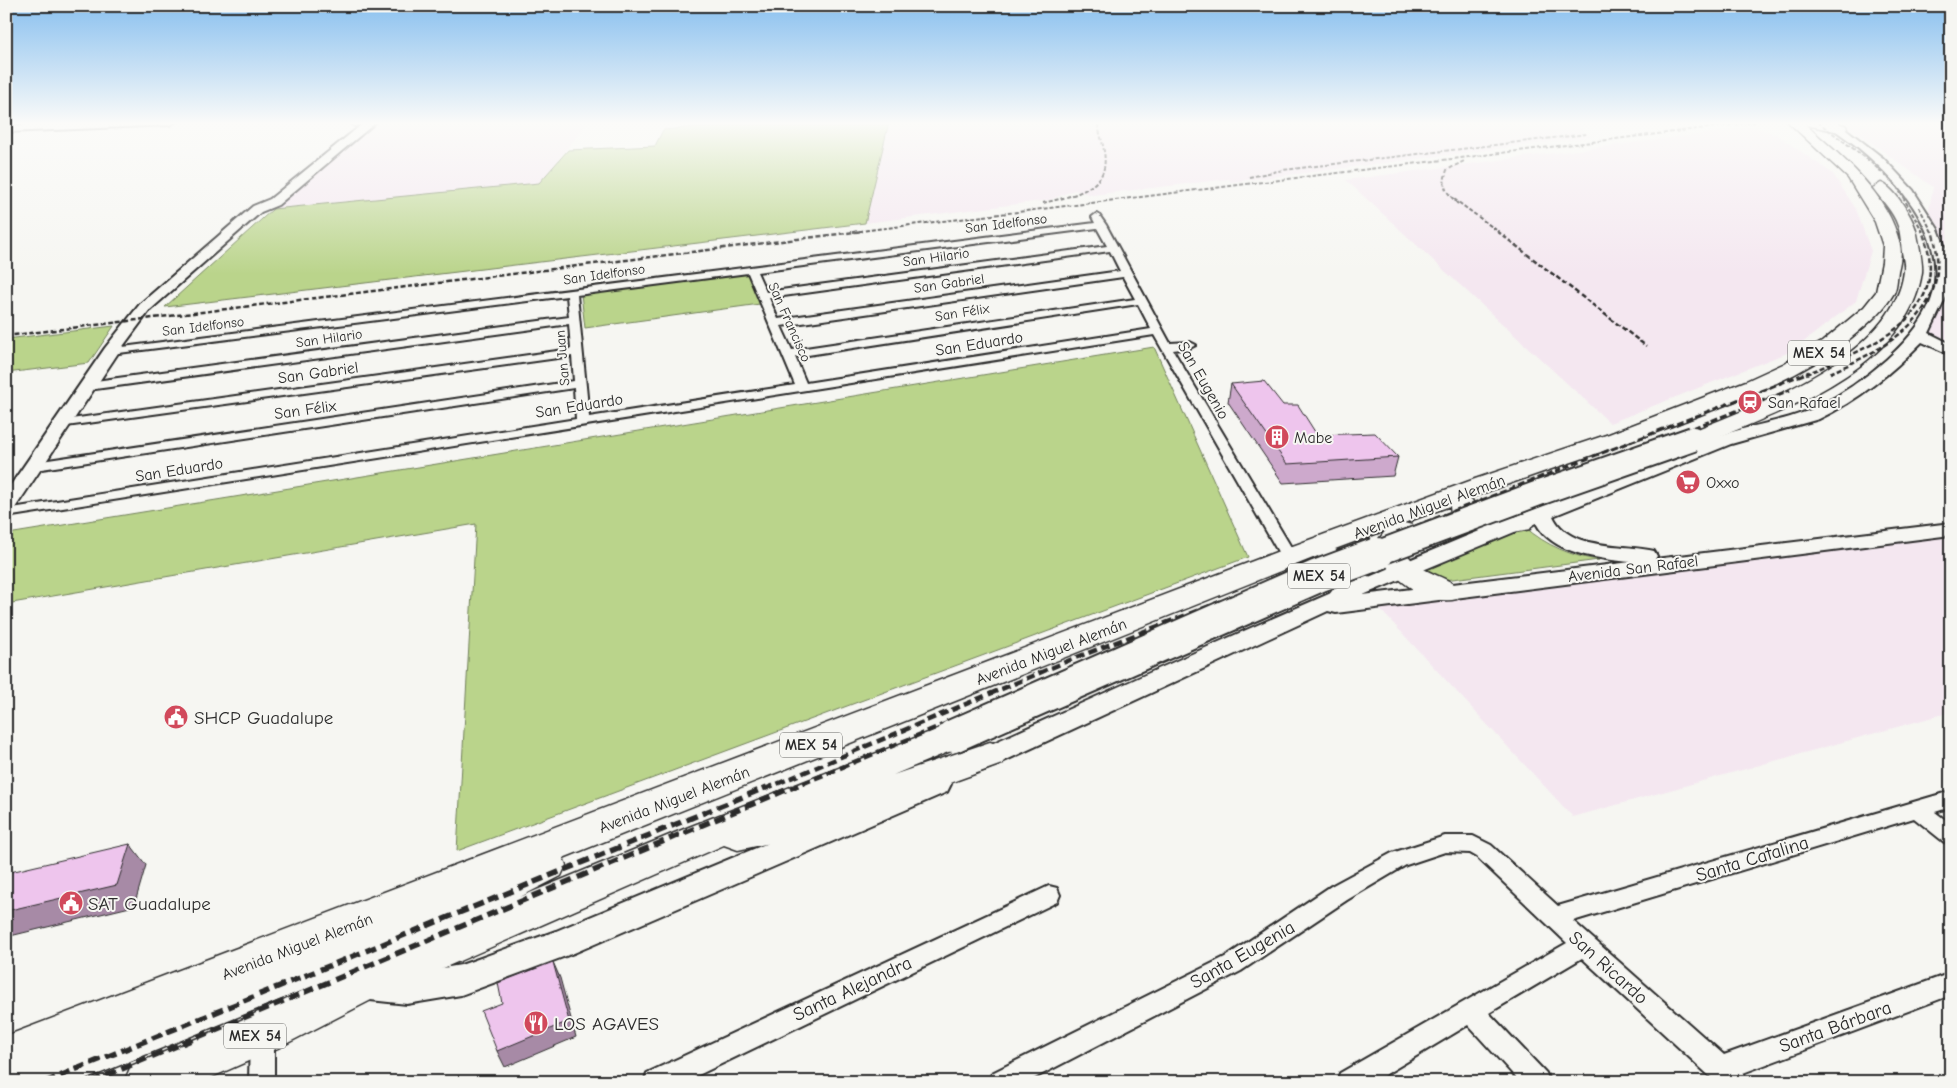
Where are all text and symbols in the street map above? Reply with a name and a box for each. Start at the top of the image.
street label: San Idelfonso [964,210,1048,237]
street label: San Hilario [902,244,970,271]
street label: San Idelfonso [562,260,646,289]
street label: San Gabriel [913,270,985,297]
street label: San Francisco [764,280,815,365]
street label: San Félix [934,300,991,325]
street label: San Idelfonso [161,313,245,340]
street label: San Hilario [295,325,363,352]
street label: San Eduardo [934,328,1024,360]
street label: San Juan [552,329,573,387]
street label: San Eugenio [1174,339,1233,422]
road number: MEX 54 [1788,340,1850,366]
street label: San Gabriel [277,358,360,388]
station icon: San Rafael [1737,389,1763,415]
street label: San Eduardo [534,390,624,422]
place label: San Rafael [1768,394,1841,412]
street label: San Félix [273,397,338,423]
building icon: Mabe [1264,424,1290,450]
place label: Mabe [1294,429,1332,447]
street label: San Eduardo [134,454,224,486]
supermarket icon: Oxxo [1675,469,1701,495]
street label: Avenida Miguel Alemán [1351,471,1508,543]
place label: Oxxo [1706,474,1740,492]
street label: Avenida San Rafael [1567,552,1699,586]
road number: MEX 54 [1288,564,1350,588]
street label: Avenida Miguel Alemán [973,615,1129,689]
public building icon: SHCP Guadalupe [163,704,189,730]
place label: SHCP Guadalupe [194,707,333,729]
road number: MEX 54 [780,732,842,758]
street label: Avenida Miguel Alemán [596,763,752,837]
street label: Santa Catalina [1693,831,1811,887]
public building icon: SAT Guadalupe [58,890,84,916]
place label: SAT Guadalupe [88,893,211,915]
street label: Avenida Miguel Alemán [219,910,375,984]
street label: Santa Eugenia [1186,916,1299,994]
street label: San Ricardo [1564,926,1652,1009]
street label: Santa Alejandra [790,952,915,1026]
street label: Santa Bárbara [1776,996,1895,1057]
restaurant icon: LOS AGAVES [523,1010,549,1036]
place label: LOS AGAVES [554,1013,659,1035]
road number: MEX 54 [224,1024,286,1048]

